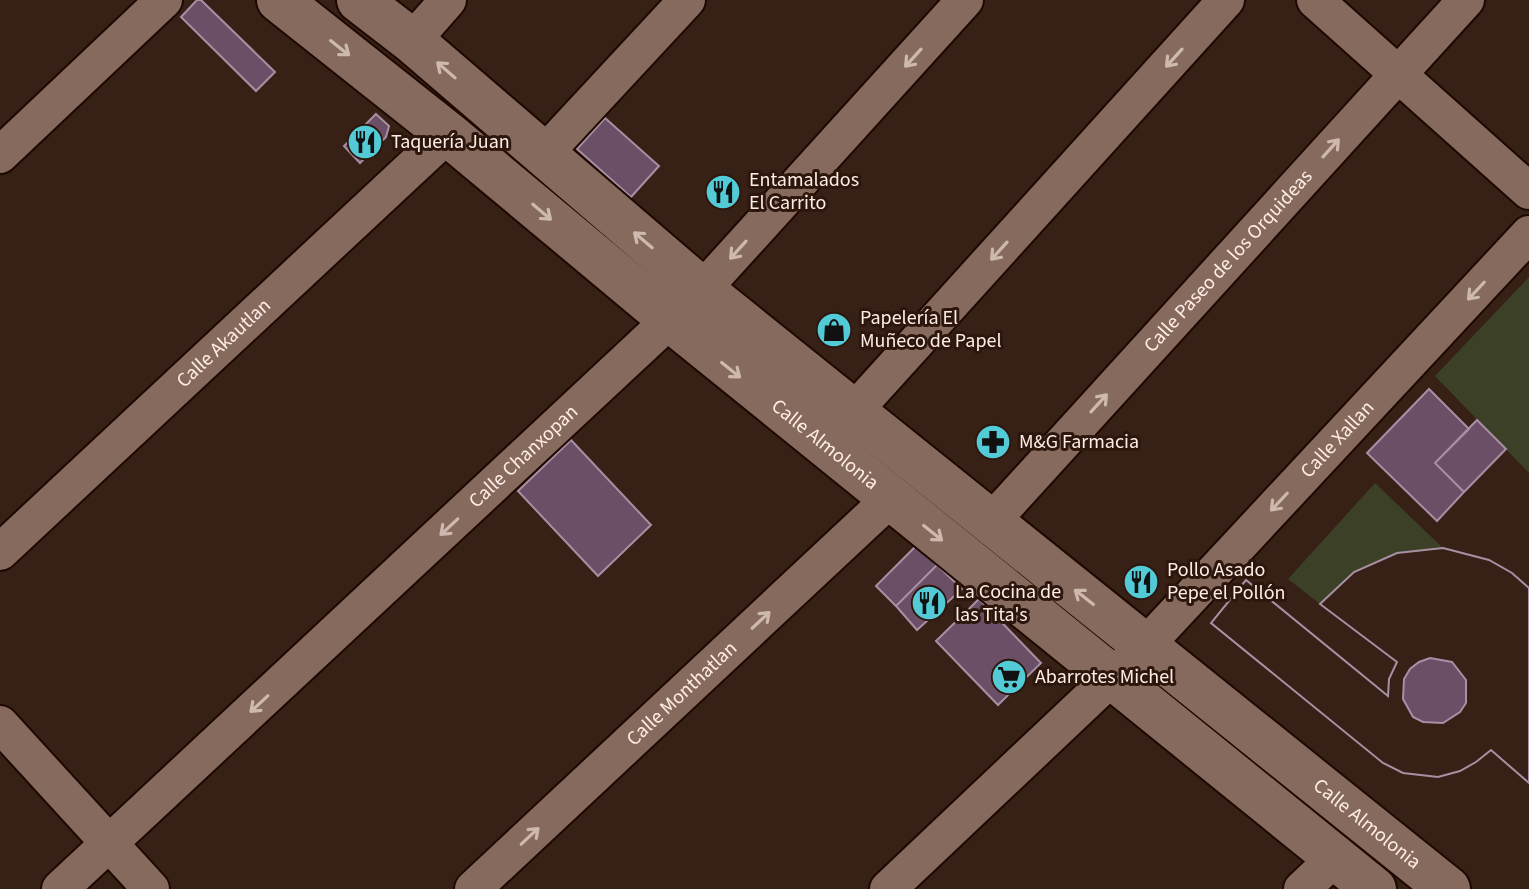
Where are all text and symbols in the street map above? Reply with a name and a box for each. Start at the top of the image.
one-way arrow [329,40,350,57]
one-way arrow [904,47,922,67]
one-way arrow [1165,47,1183,67]
one-way arrow [436,61,456,79]
restaurant icon: Taquería Juan [346,123,384,161]
place label: Taquería Juan [391,128,510,156]
one-way arrow [1321,139,1339,159]
street label: Calle Paseo de los Orquideas [1138,163,1319,359]
place label: Entamalados El Carrito [749,166,859,217]
restaurant icon: Entamalados El Carrito [704,173,742,211]
one-way arrow [531,203,551,221]
one-way arrow [633,231,653,249]
one-way arrow [729,240,747,260]
one-way arrow [991,240,1009,260]
one-way arrow [1467,281,1485,301]
street label: Calle Akautlan [170,292,277,394]
place label: Papelería El Muñeco de Papel [860,304,1002,355]
shop icon: Papelería El Muñeco de Papel [815,311,853,349]
one-way arrow [720,361,741,378]
street label: Calle Almolonia [765,392,885,497]
one-way arrow [1090,393,1109,413]
street label: Calle Xallan [1294,394,1381,485]
street label: Calle Chanxopan [463,398,584,515]
pharmacy icon: M&G Farmacia [974,423,1012,461]
place label: M&G Farmacia [1019,428,1139,456]
one-way arrow [1270,492,1289,512]
one-way arrow [439,517,459,536]
one-way arrow [922,525,943,542]
place label: Pollo Asado Pepe el Pollón [1167,556,1285,607]
restaurant icon: Pollo Asado Pepe el Pollón [1122,563,1160,601]
place label: La Cocina de las Tita's [955,578,1061,629]
restaurant icon: La Cocina de las Tita's [910,584,948,622]
one-way arrow [1074,588,1095,606]
one-way arrow [751,610,771,629]
street label: Calle Monthatlan [620,635,743,752]
supermarket icon: Abarrotes Michel [990,658,1028,696]
place label: Abarrotes Michel [1035,663,1174,691]
one-way arrow [250,694,269,713]
street label: Calle Almolonia [1307,772,1427,876]
one-way arrow [520,826,540,845]

